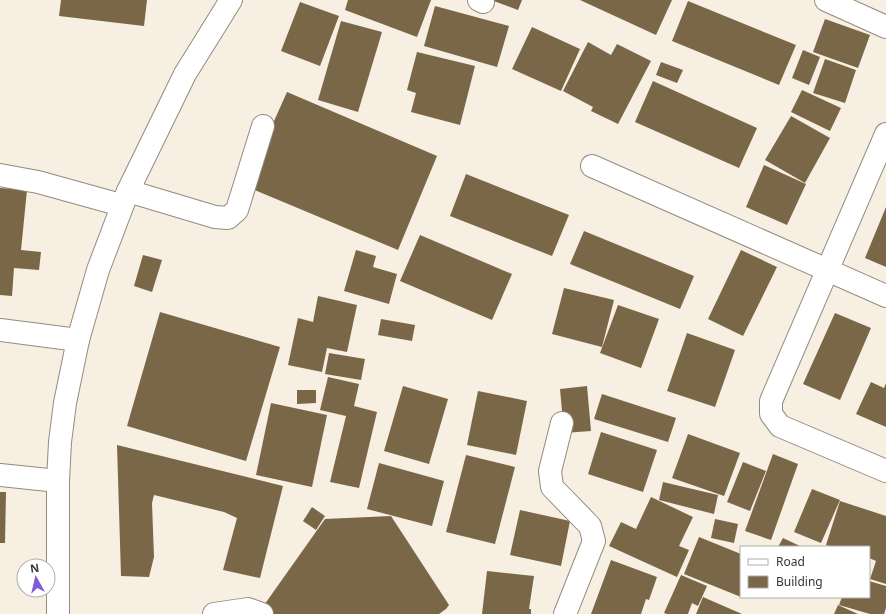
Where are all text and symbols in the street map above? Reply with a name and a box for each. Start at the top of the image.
legend [740,546,870,598]
text: Road [776,553,805,570]
north arrow [16,558,56,598]
text: N [29,560,40,576]
text: Building [776,573,823,590]

